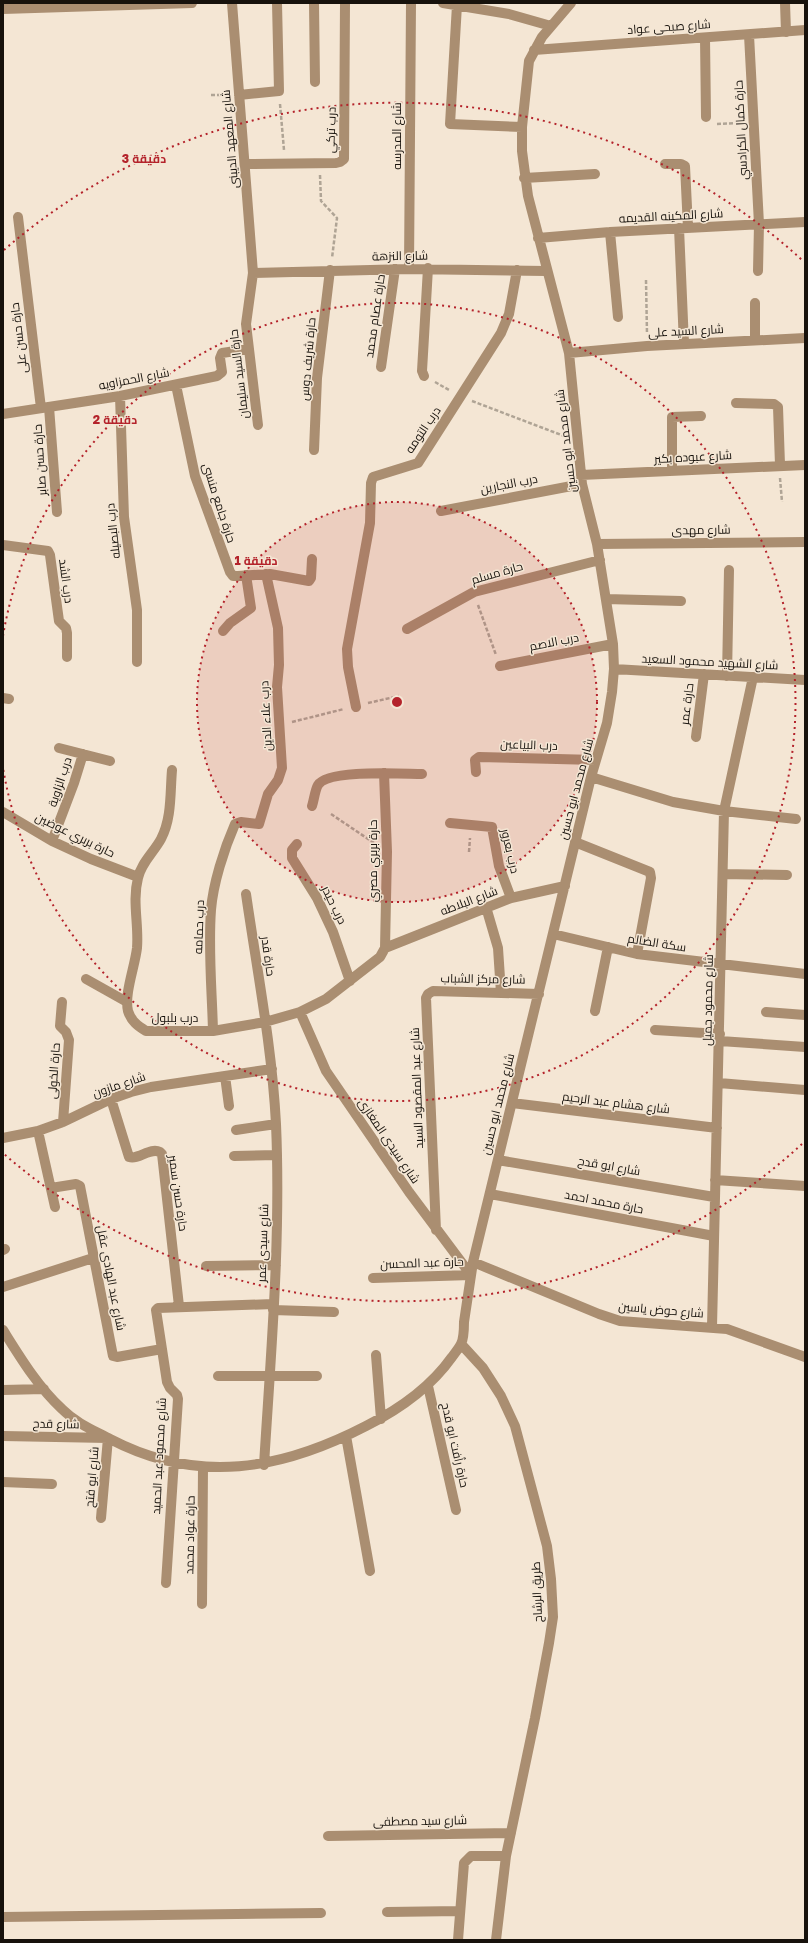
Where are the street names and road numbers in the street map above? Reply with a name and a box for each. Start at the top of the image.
street label: شارع صبحى عواد [627,16,711,38]
street label: حارة كمال الكرادسي [730,80,754,180]
street label: شارع المعهد الديبنى [218,89,242,189]
street label: شارع المدرسه [389,102,405,170]
street label: درب تركي [322,106,342,154]
street label: شارع المكينه القديمه [618,205,724,227]
street label: شارع النزهة [372,248,428,264]
street label: حارة عصام محمد [361,273,389,359]
street label: حارة حسن على [7,302,30,374]
street label: حارة شريف دوس [296,317,319,401]
street label: شارع السيد على [648,321,724,341]
street label: حارة السيد سليمان [226,329,251,420]
street label: شارع الحمزاويه [97,364,171,394]
street label: شارع محمد ابو حسين [552,388,580,494]
street label: درب التومه [402,403,444,456]
street label: حارة حسن صابر [30,424,50,497]
street label: شارع عبوده بكير [653,447,732,467]
street label: حارة جامع منسى [199,461,239,545]
street label: درب النجارين [479,471,539,496]
street label: درب البصيله [102,502,123,560]
street label: شارع مهدى [671,521,731,539]
street label: درب الشد [56,558,77,604]
street label: حارة مسلم [469,558,525,588]
street label: درب الاصم [528,629,580,655]
street label: شارع الشهيد محمود السعيد [641,650,779,674]
street label: درب علاء الدين [256,680,275,752]
street label: حارة عمر [676,682,697,727]
street label: درب البياعين [500,736,558,753]
street label: شارع محمد ابو حسين [555,737,597,841]
street label: درب الزاوية [44,755,75,809]
street label: حارة بربري عوضين [32,809,117,863]
street label: حارة بربري مصري [365,820,383,902]
street label: درب بعرور [498,826,523,875]
street label: درب حيدر [318,882,350,927]
street label: شارع البلاطه [438,883,500,919]
street label: درب حمامه [190,899,207,954]
street label: سكة الضالم [626,930,688,956]
street label: حارة قدر [258,934,279,977]
street label: شارع محمود جميل [699,954,717,1046]
street label: شارع مركز الشباب [440,970,526,988]
street label: درب بلبول [152,1010,199,1025]
street label: شارع عبد المقصود السيد [407,1027,427,1149]
street label: حارة الخولى [44,1042,63,1100]
street label: شارع محمد ابو حسين [478,1052,518,1156]
street label: شارع مازون [90,1068,148,1102]
street label: شارع هشام عبد الرحيم [561,1088,671,1118]
street label: شارع سيدى المغازى [355,1095,424,1187]
street label: حارة حسن سمير [166,1153,191,1232]
street label: شارع ابو قدح [576,1153,642,1179]
street label: حارة محمد احمد [563,1186,645,1217]
street label: شارع سيدى عمر [254,1203,272,1284]
street label: شارع عبد الهادى عقل [93,1224,129,1332]
street label: حارة عبد المحسن [380,1254,464,1271]
street label: شارع حوض ياسين [618,1298,704,1322]
street label: شارع محمود عبد الحميد [148,1397,170,1515]
street label: حارة رأفت ابو قدح [437,1401,473,1489]
street label: شارع قدح [32,1416,80,1432]
street label: شارع ابو فتح [81,1446,103,1508]
street label: حارة عواد محمد [181,1495,198,1575]
street label: طريق الرشاح [528,1561,546,1623]
street label: شارع سيد مصطفى [373,1812,467,1830]

